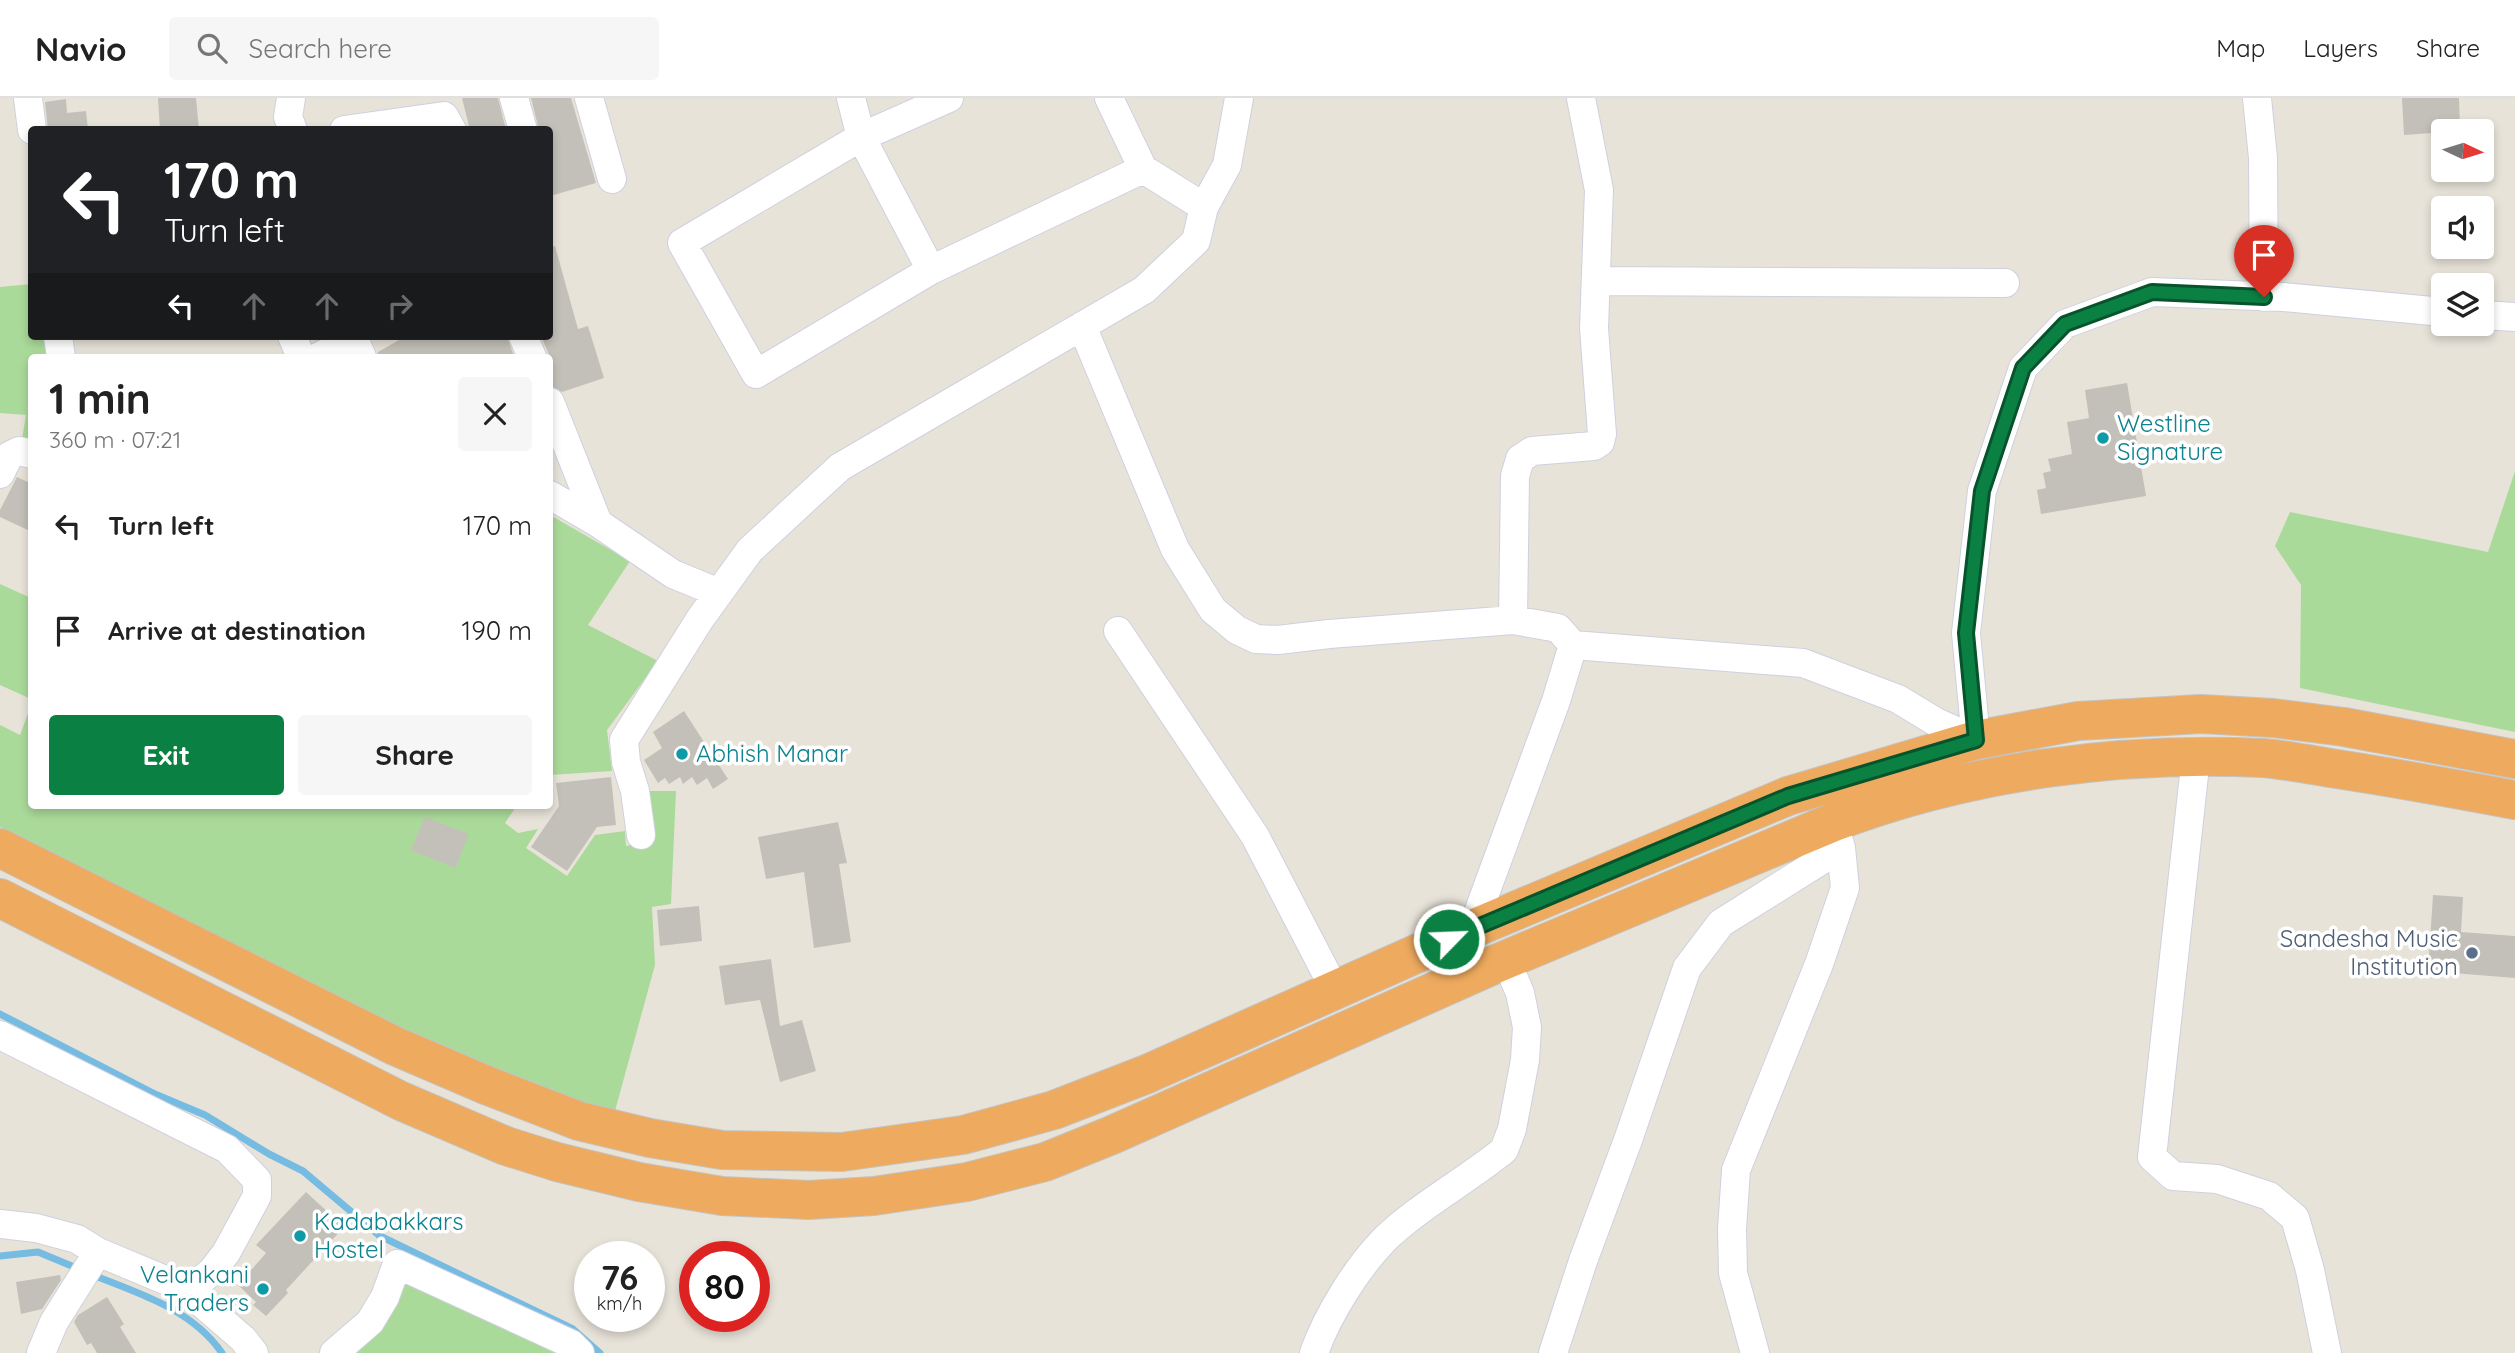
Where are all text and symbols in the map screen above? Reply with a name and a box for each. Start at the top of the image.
search box [169,17,659,80]
text: Navio [35,28,127,69]
icon: search [193,29,231,67]
text: Search here [249,32,392,65]
text: Map [2216,33,2265,63]
text: Layers [2303,33,2378,63]
text: Share [2416,33,2480,63]
north arrow [2431,119,2494,182]
map controls [2431,119,2494,336]
text: 170 m [164,149,299,210]
icon: left [49,154,140,245]
button: sound [2431,196,2494,259]
text: Turn left [164,210,285,250]
pin [2234,225,2294,297]
icon: arrive [2245,236,2283,274]
button: layers [2431,273,2494,336]
icon: left [162,287,200,325]
icon: ahead [235,287,273,325]
icon: ahead [308,287,346,325]
icon: right [381,287,419,325]
text: 1 min [49,372,151,425]
button: close [458,377,532,451]
place label: Westline Signature [2117,408,2223,466]
text: 360 m · 07:21 [49,425,181,454]
marker: Westline Signature [2095,430,2111,446]
icon: left [49,507,87,545]
text: Turn left [108,509,215,542]
text: 170 m [463,509,532,542]
icon: arrive [49,612,87,650]
text: Arrive at destination [108,614,366,647]
text: 190 m [462,614,532,647]
button: Exit [49,715,284,795]
button: Share [298,715,532,795]
place label: Abhish Manar [696,738,848,768]
marker: Abhish Manar [674,746,690,762]
position arrow [1412,902,1486,976]
place label: Sandesha Music Institution [2280,923,2458,981]
marker: Sandesha Music Institution [2464,945,2480,961]
place label: Kadabakkars Hostel [314,1206,463,1264]
marker: Kadabakkars Hostel [292,1228,308,1244]
speed limit sign: 80 [679,1241,770,1332]
text: 76 [601,1255,638,1299]
place label: Velankani Traders [140,1259,249,1317]
marker: Velankani Traders [255,1281,271,1297]
text: km/h [597,1292,642,1315]

